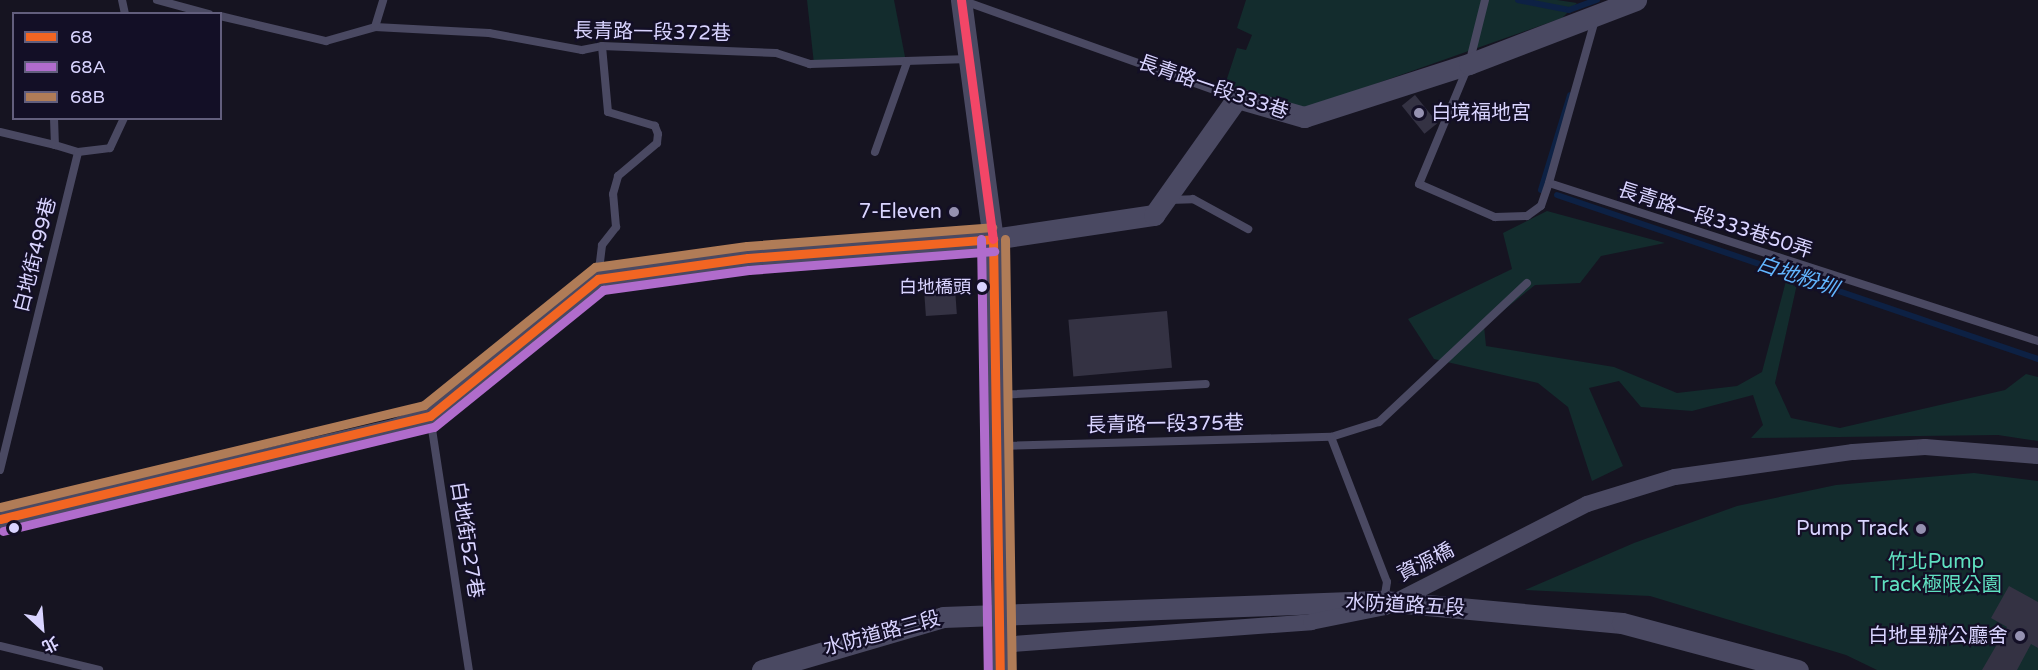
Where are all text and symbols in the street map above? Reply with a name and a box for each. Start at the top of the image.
legend [12,12,222,120]
street label: 長青路一段372巷 [573,20,731,46]
text: 68 [70,26,93,48]
street label: 長青路一段333巷 [1135,51,1291,125]
text: 68A [70,56,106,78]
text: 68B [70,86,105,108]
place label: 白境福地宮 [1431,101,1531,125]
marker: 白境福地宮 [1412,106,1426,120]
street label: 長青路一段333巷50弄 [1615,178,1815,264]
street label: 白地街499巷 [10,195,62,315]
place label: 7-Eleven [859,200,942,224]
marker: 7-Eleven [947,205,961,219]
water label: 白地粉圳 [1753,251,1841,303]
place label: 白地橋頭 [899,276,971,298]
marker: 白地橋頭 [976,281,988,293]
street label: 長青路一段375巷 [1086,412,1244,438]
street label: 白地街527巷 [445,480,487,600]
place label: Pump Track [1796,517,1909,541]
unlabelled marker [8,522,20,534]
marker: Pump Track [1914,522,1928,536]
street label: 資源橋 [1394,539,1458,587]
park label: 竹北Pump Track極限公園 [1870,550,2002,597]
street label: 水防道路五段 [1344,591,1466,621]
north arrow [12,598,72,658]
street label: 水防道路三段 [821,607,943,661]
place label: 白地里辦公廳舍 [1868,624,2008,648]
marker: 白地里辦公廳舍 [2013,629,2027,643]
text: 北 [38,632,61,657]

